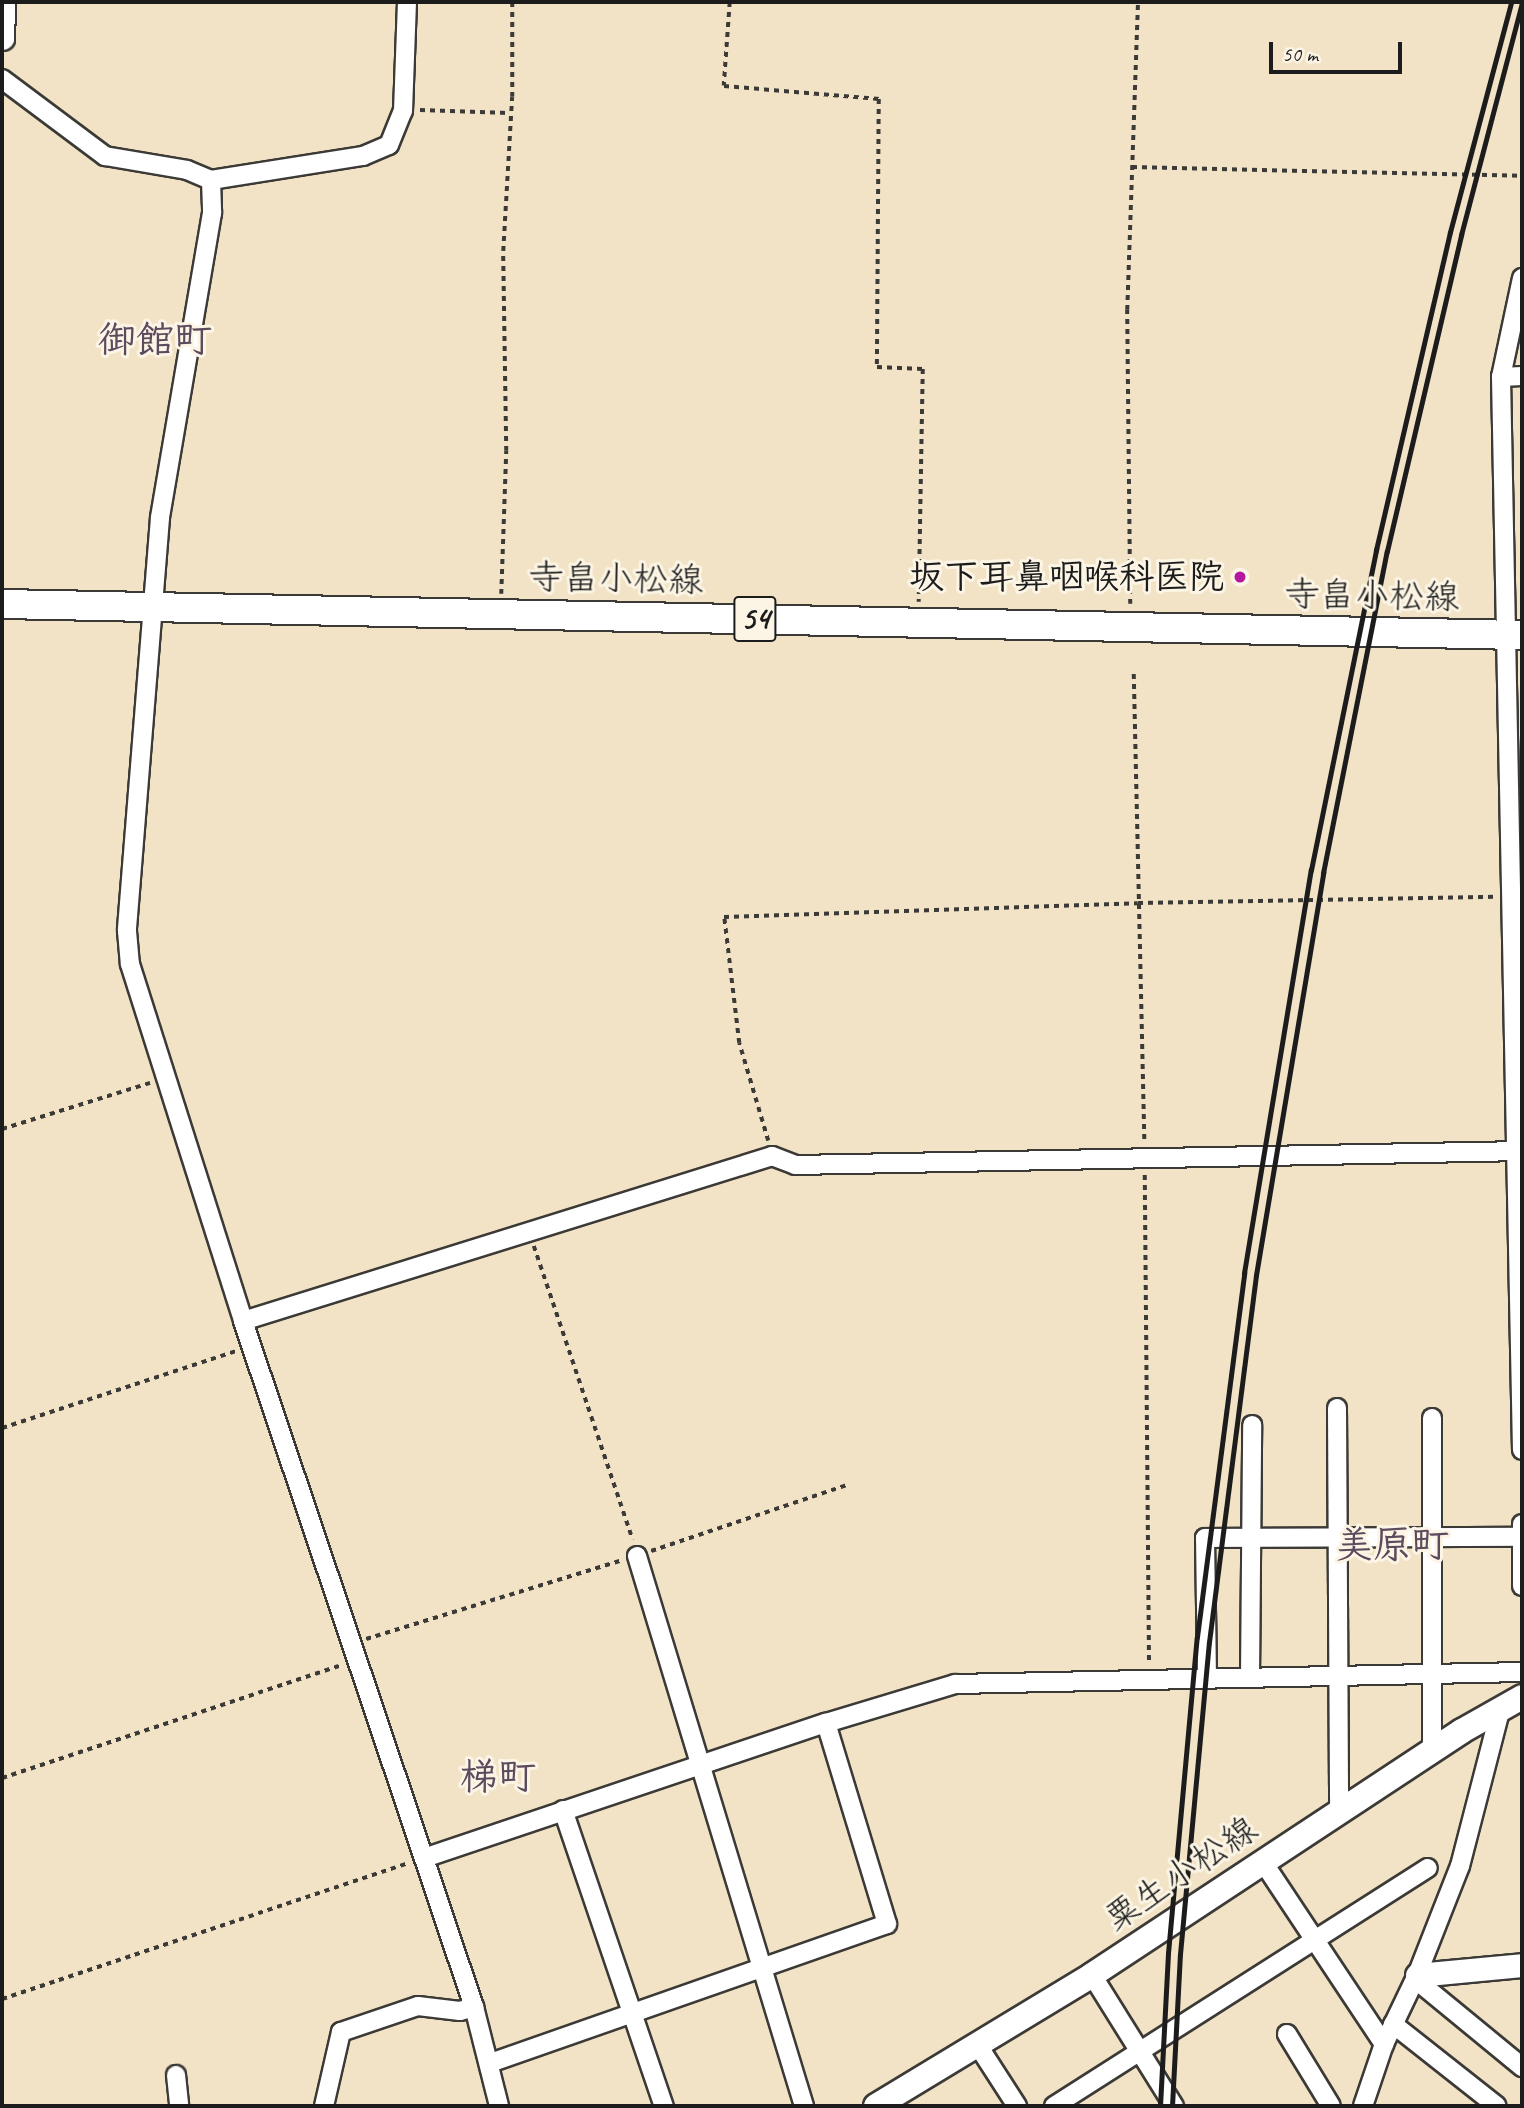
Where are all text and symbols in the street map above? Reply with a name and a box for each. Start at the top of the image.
scale bar [1272,28,1405,72]
text: 50 m [1282,41,1318,67]
district label: 御館町 [98,317,212,363]
street label: 寺畠小松線 [528,556,704,602]
place label: 坂下耳鼻咽喉科医院 [909,556,1224,598]
marker: 坂下耳鼻咽喉科医院 [1230,567,1250,587]
street label: 寺畠小松線 [1284,573,1460,619]
road number: 54 [732,590,778,648]
district label: 美原町 [1335,1522,1449,1568]
district label: 梯町 [460,1754,536,1800]
street label: 粟生小松線 [1097,1808,1265,1940]

